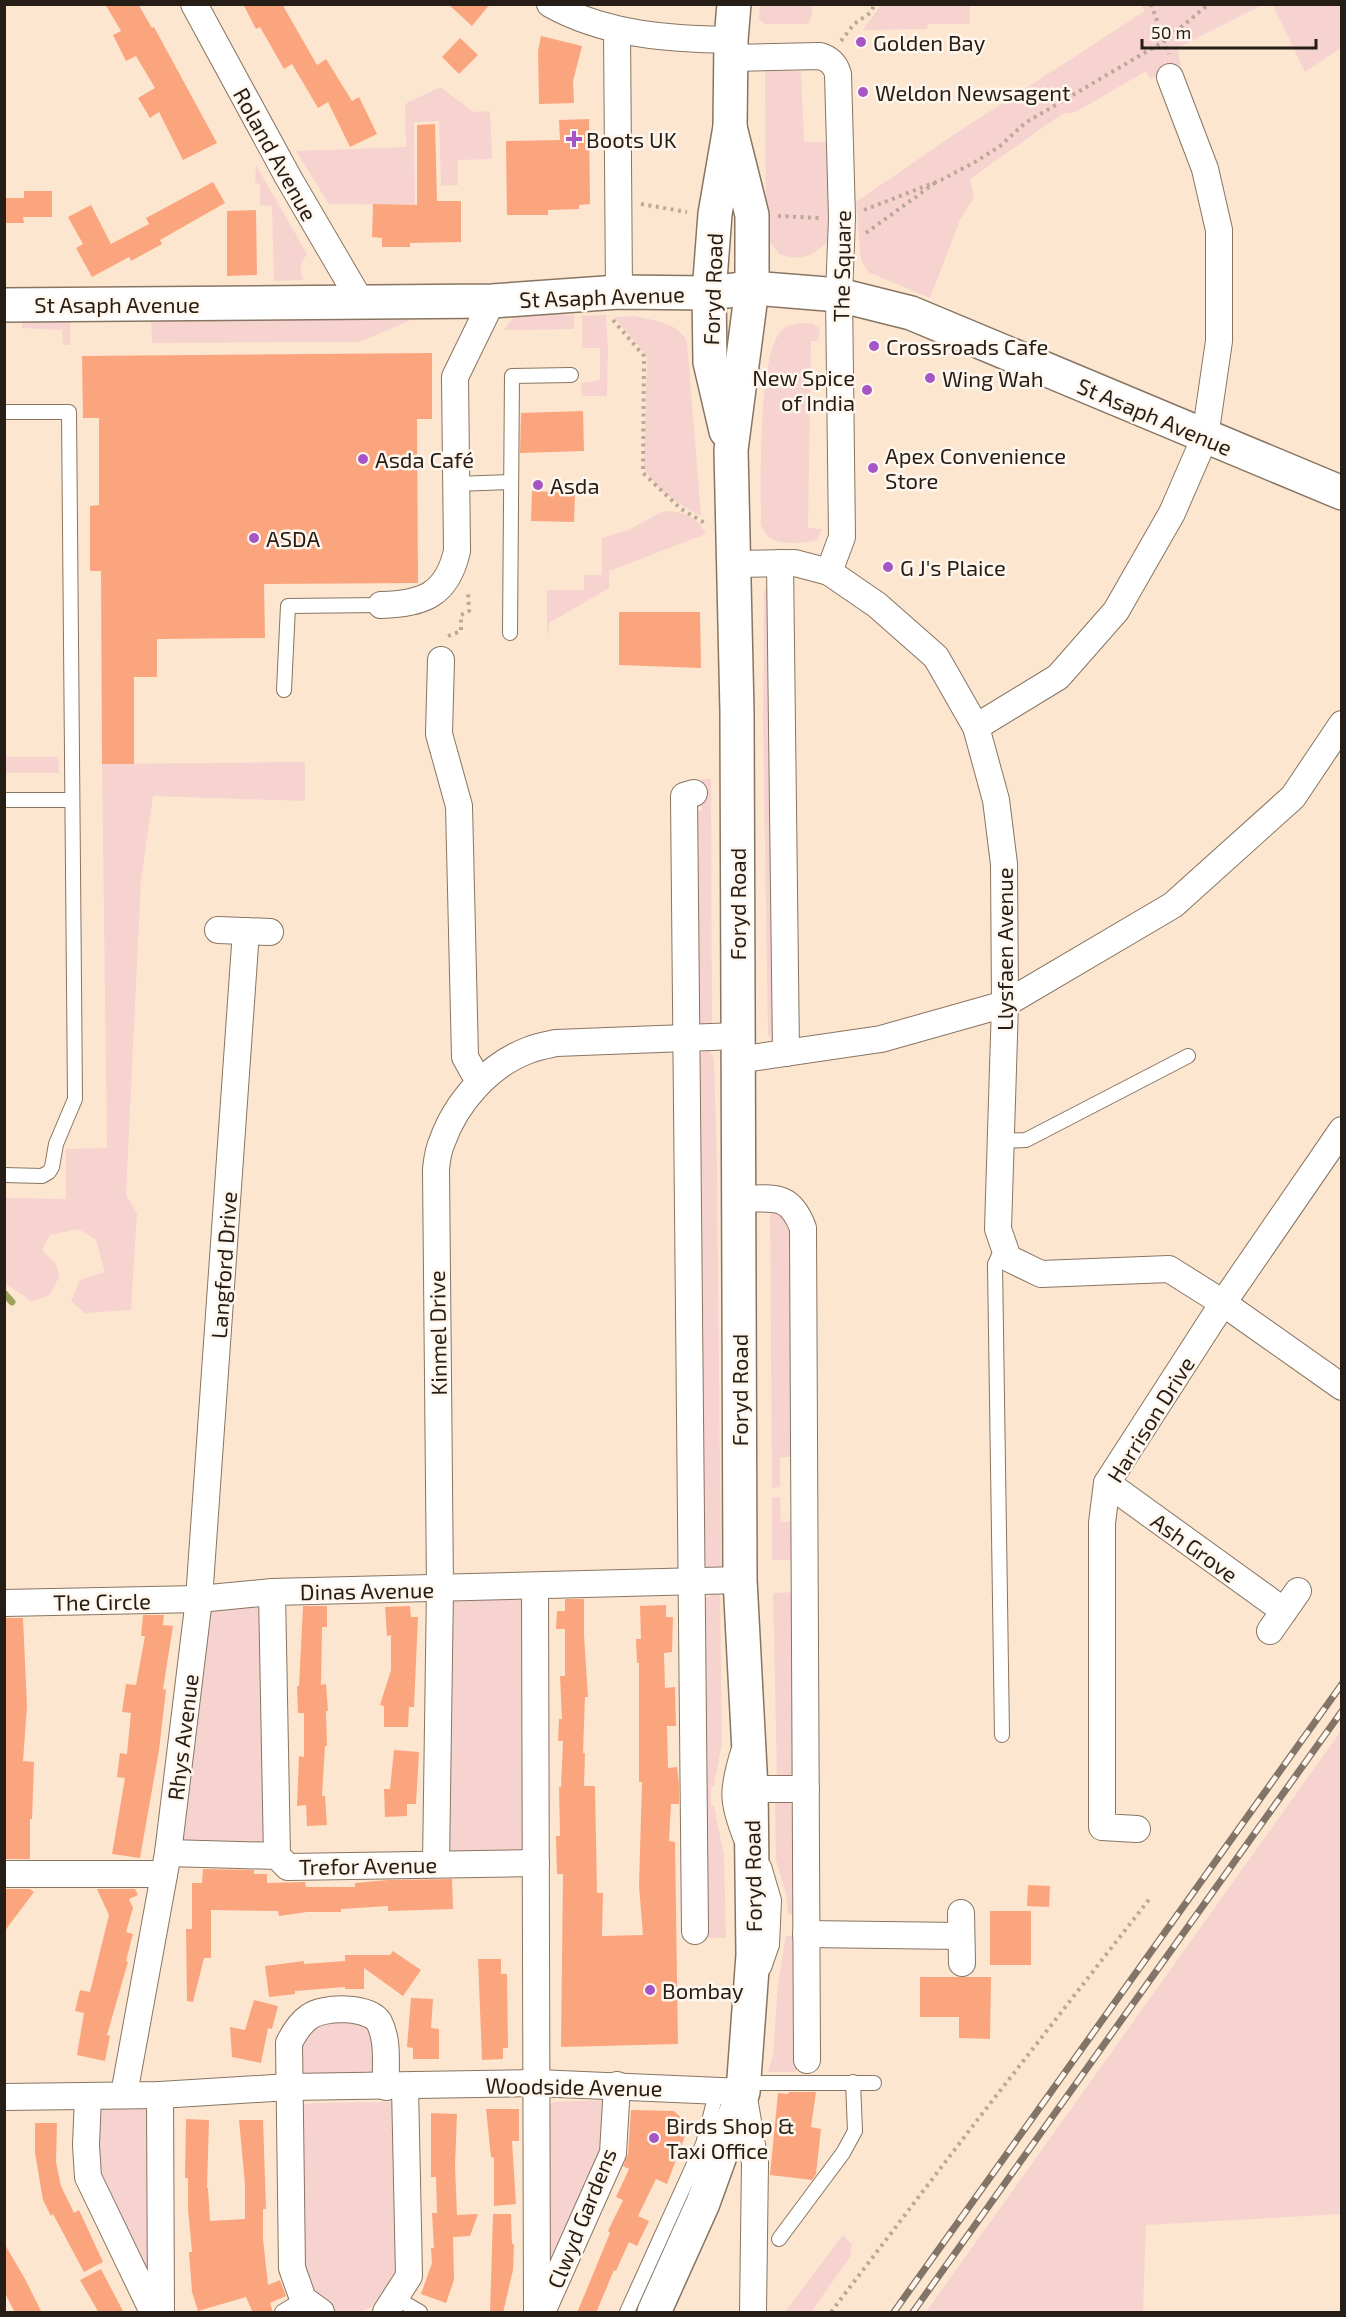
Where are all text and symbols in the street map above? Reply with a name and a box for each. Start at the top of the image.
scale bar [1142,12,1316,50]
text: 50 m [1151,21,1191,43]
place label: Golden Bay [873,29,986,55]
marker: Golden Bay [854,35,868,49]
place label: Weldon Newsagent [875,79,1070,105]
street label: Roland Avenue [229,83,323,225]
marker: Weldon Newsagent [856,85,870,99]
place label: Boots UK [586,126,677,152]
marker: Boots UK [567,132,581,146]
street label: The Square [827,210,855,322]
street label: Foryd Road [697,232,727,346]
street label: St Asaph Avenue [519,280,685,312]
street label: St Asaph Avenue [34,291,200,317]
place label: Crossroads Cafe [886,333,1048,359]
marker: Crossroads Cafe [867,339,881,353]
place label: New Spice of India [752,364,855,415]
place label: Wing Wah [942,365,1043,391]
marker: Wing Wah [923,371,937,385]
street label: St Asaph Avenue [1074,372,1236,460]
marker: New Spice of India [860,383,874,397]
place label: Apex Convenience Store [885,442,1066,493]
place label: Asda Café [375,446,474,472]
marker: Asda Café [356,452,370,466]
marker: Apex Convenience Store [866,461,880,475]
place label: Asda [550,472,600,498]
marker: Asda [531,478,545,492]
place label: ASDA [266,525,321,551]
marker: ASDA [247,531,261,545]
place label: G J's Plaice [900,554,1006,580]
marker: G J's Plaice [881,560,895,574]
street label: Foryd Road [724,848,750,960]
street label: Llysfaen Avenue [991,867,1017,1031]
street label: Langford Drive [205,1191,241,1339]
street label: Kinmel Drive [423,1270,451,1396]
street label: Foryd Road [726,1334,752,1446]
street label: Harrison Drive [1101,1351,1199,1487]
street label: Ash Grove [1147,1507,1243,1587]
street label: Dinas Avenue [300,1576,434,1604]
street label: The Circle [53,1587,151,1615]
street label: Rhys Avenue [161,1672,203,1802]
street label: Foryd Road [738,1820,766,1932]
street label: Trefor Avenue [299,1851,437,1879]
place label: Bombay [662,1977,744,2003]
marker: Bombay [643,1983,657,1997]
street label: Woodside Avenue [485,2071,663,2101]
place label: Birds Shop & Taxi Office [666,2112,795,2163]
marker: Birds Shop & Taxi Office [647,2131,661,2145]
street label: Clwyd Gardens [541,2144,621,2292]

